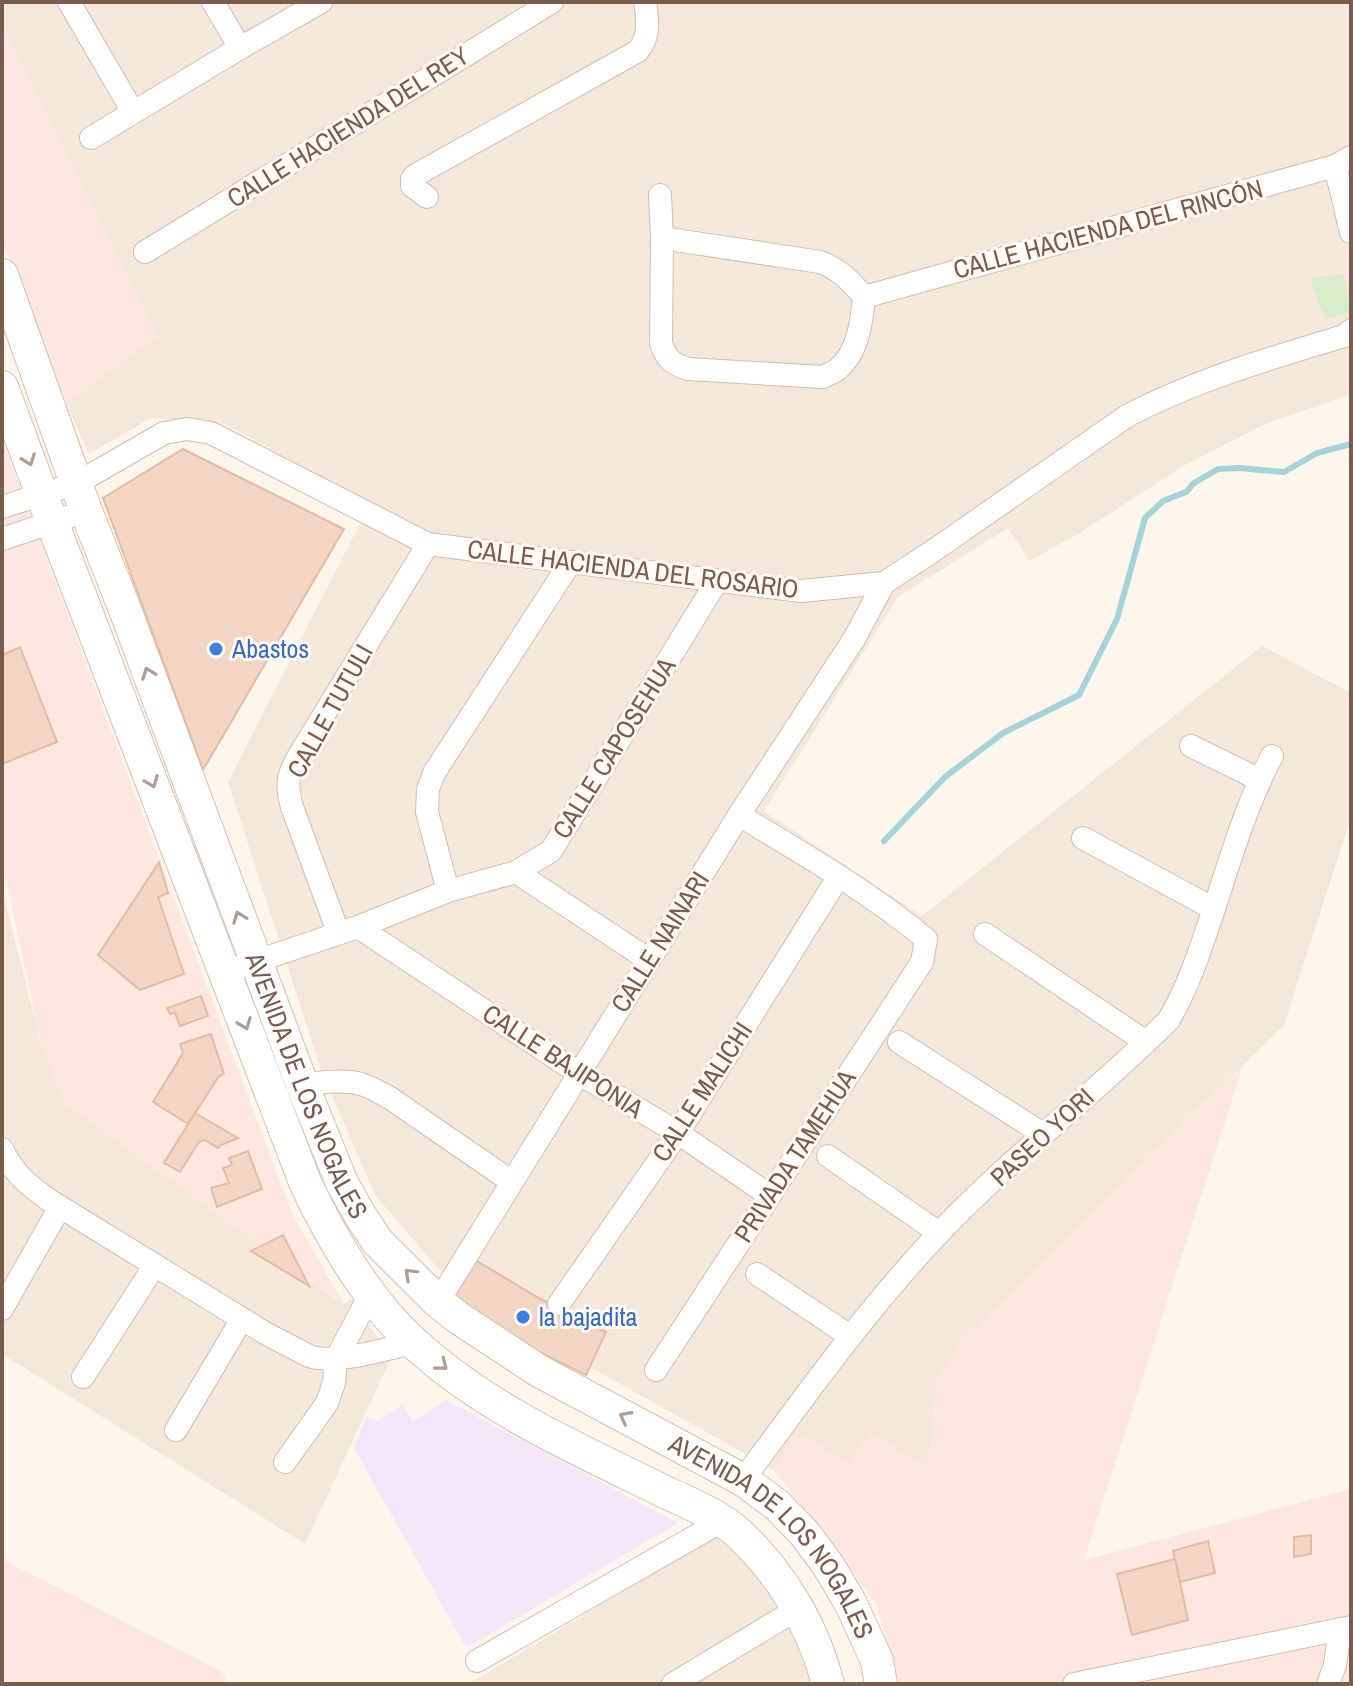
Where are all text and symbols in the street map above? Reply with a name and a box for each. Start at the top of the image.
street label: CALLE HACIENDA DEL REY [220,37,476,215]
street label: CALLE HACIENDA DEL RINCÓN [949,170,1267,287]
one-way arrow [19,452,36,466]
street label: CALLE HACIENDA DEL ROSARIO [465,531,801,606]
place label: Abastos [231,631,309,666]
street label: CALLE TUTULI [278,638,381,784]
marker: Abastos [207,640,225,658]
street label: CALLE CAPOSEHUA [544,650,684,845]
one-way arrow [142,667,158,681]
one-way arrow [142,774,158,788]
street label: CALLE NAINARI [602,865,717,1019]
one-way arrow [232,910,249,924]
street label: AVENIDA DE LOS NOGALES [237,947,377,1225]
street label: CALLE BAJIPONIA [476,996,651,1126]
street label: CALLE MALICHI [643,1015,760,1168]
one-way arrow [235,1016,252,1030]
street label: PRIVADA TAMEHUA [726,1062,864,1249]
street label: PASEO YORI [982,1080,1101,1194]
one-way arrow [405,1269,419,1284]
place label: la bajadita [539,1299,638,1334]
marker: la bajadita [514,1308,532,1326]
one-way arrow [433,1356,448,1370]
one-way arrow [620,1411,634,1427]
street label: AVENIDA DE LOS NOGALES [662,1425,882,1644]

